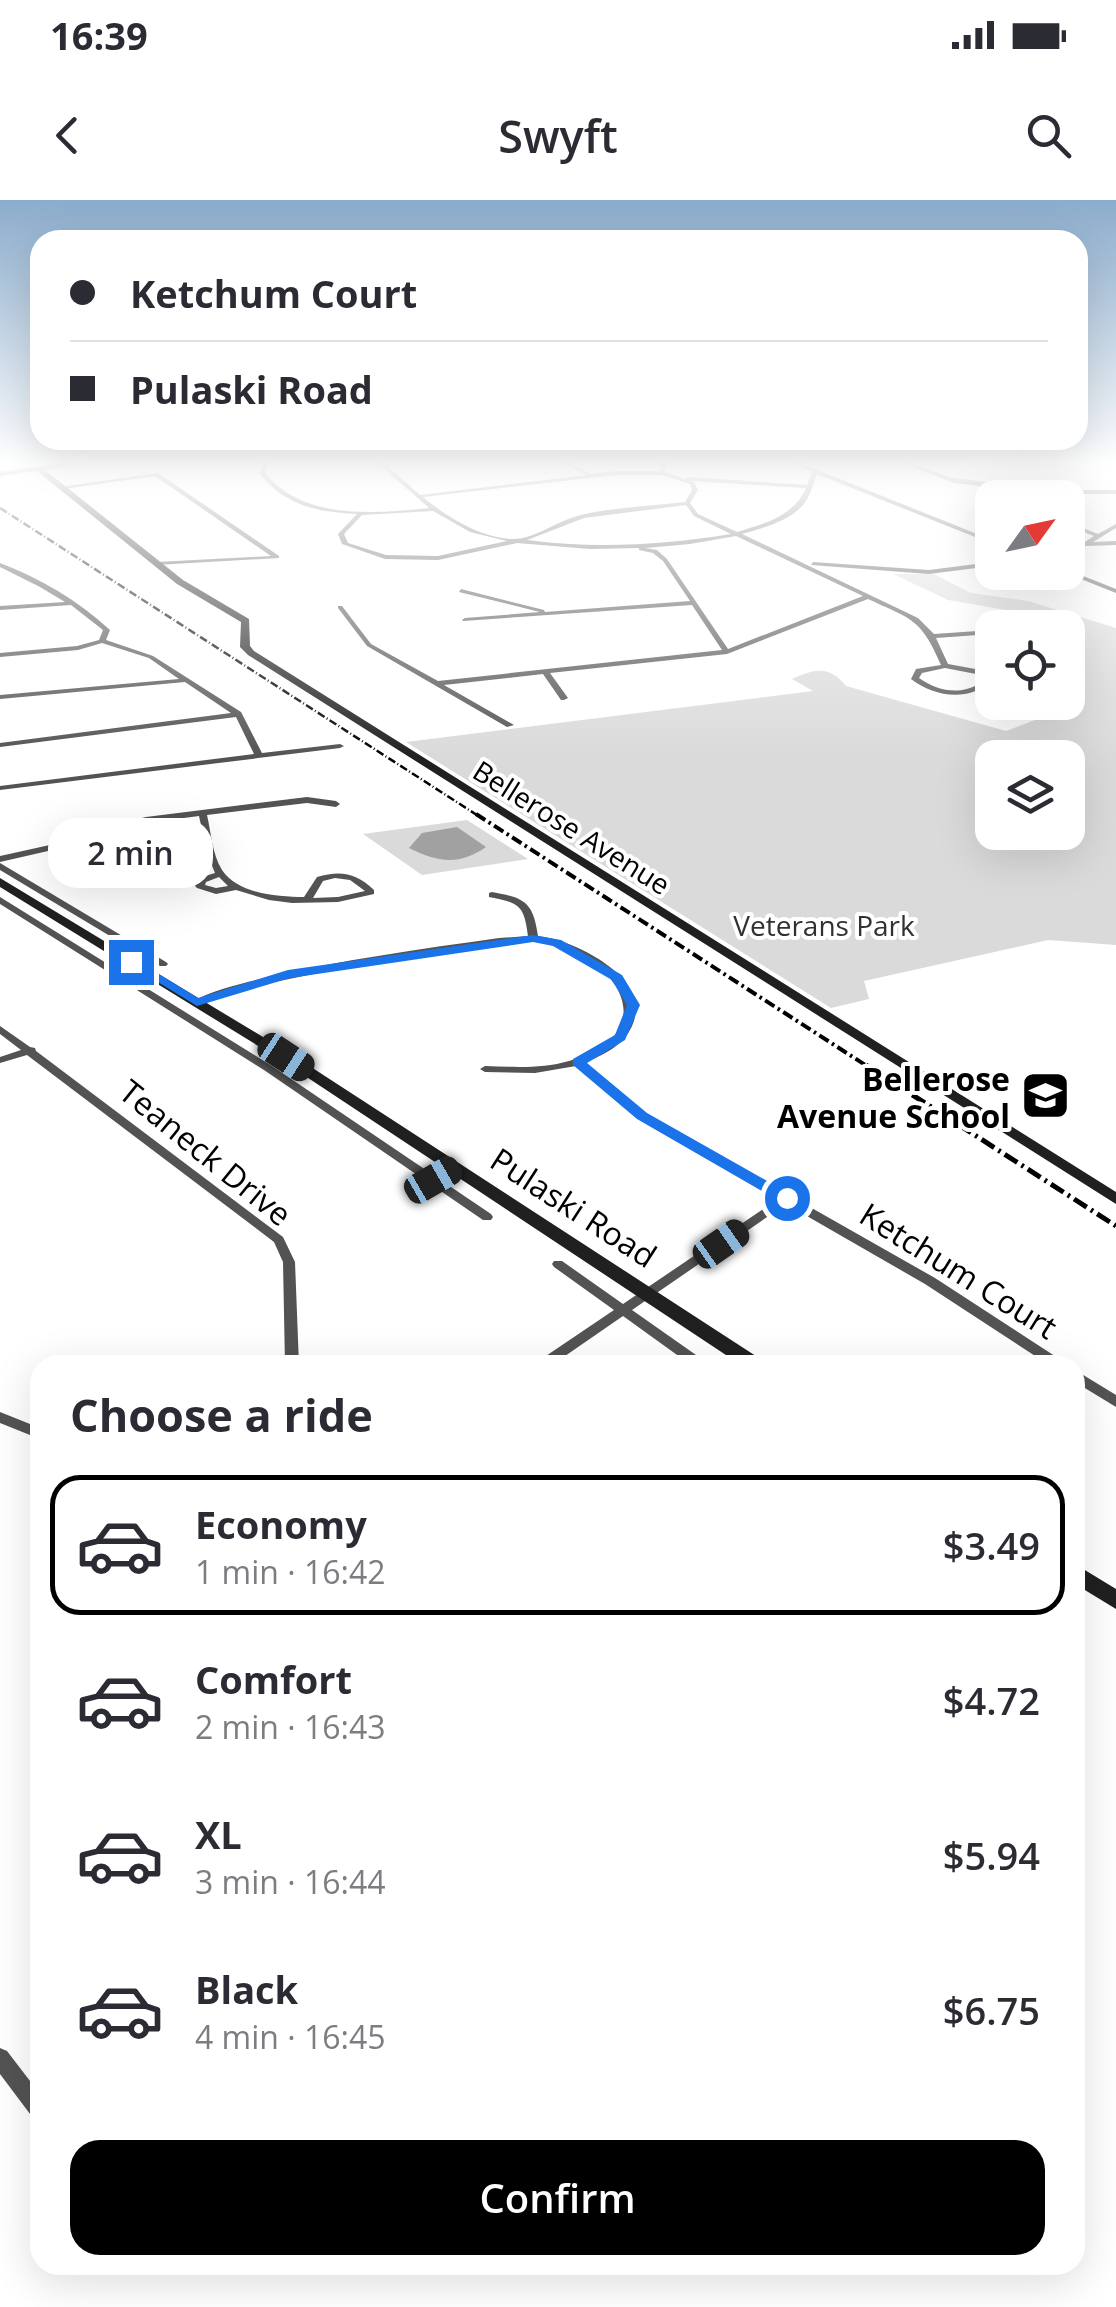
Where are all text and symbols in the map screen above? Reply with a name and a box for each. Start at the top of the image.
text: 16:39 [50,9,148,61]
text: Swyft [498,105,618,166]
icon: back [40,108,95,163]
icon: search [1021,108,1076,163]
text: Ketchum Court [130,267,417,319]
text: Pulaski Road [130,363,373,415]
north arrow [975,480,1085,590]
map controls [975,480,1085,850]
button: locate [975,610,1085,720]
button: layers [975,740,1085,850]
street label: Bellerose Avenue [466,751,678,903]
callout: 2 min [48,817,214,887]
text: 2 min [87,831,174,874]
park label: Veterans Park [733,906,915,944]
route end [109,940,154,985]
car [253,1028,319,1086]
place label: Bellerose Avenue School [777,1057,1010,1137]
street label: Teaneck Drive [111,1069,301,1235]
school or university icon: Bellerose Avenue School [1019,1070,1071,1122]
street label: Pulaski Road [483,1137,665,1277]
car [400,1152,466,1208]
route start [765,1176,810,1221]
street label: Ketchum Court [852,1192,1066,1348]
car [688,1215,754,1273]
text: Choose a ride [70,1384,373,1445]
text: Economy [195,1498,367,1550]
icon: car [75,1500,165,1590]
text: $3.49 [943,1519,1040,1571]
text: 1 min · 16:42 [195,1550,386,1593]
text: Comfort [195,1653,352,1705]
icon: car [75,1655,165,1745]
text: $4.72 [943,1674,1040,1726]
text: 2 min · 16:43 [195,1705,386,1748]
text: XL [195,1808,242,1860]
icon: car [75,1810,165,1900]
text: $5.94 [943,1829,1040,1881]
text: 3 min · 16:44 [195,1860,386,1903]
text: Black [195,1963,298,2015]
icon: car [75,1965,165,2055]
text: $6.75 [943,1984,1040,2036]
text: 4 min · 16:45 [195,2015,386,2058]
button: Confirm [70,2140,1045,2255]

